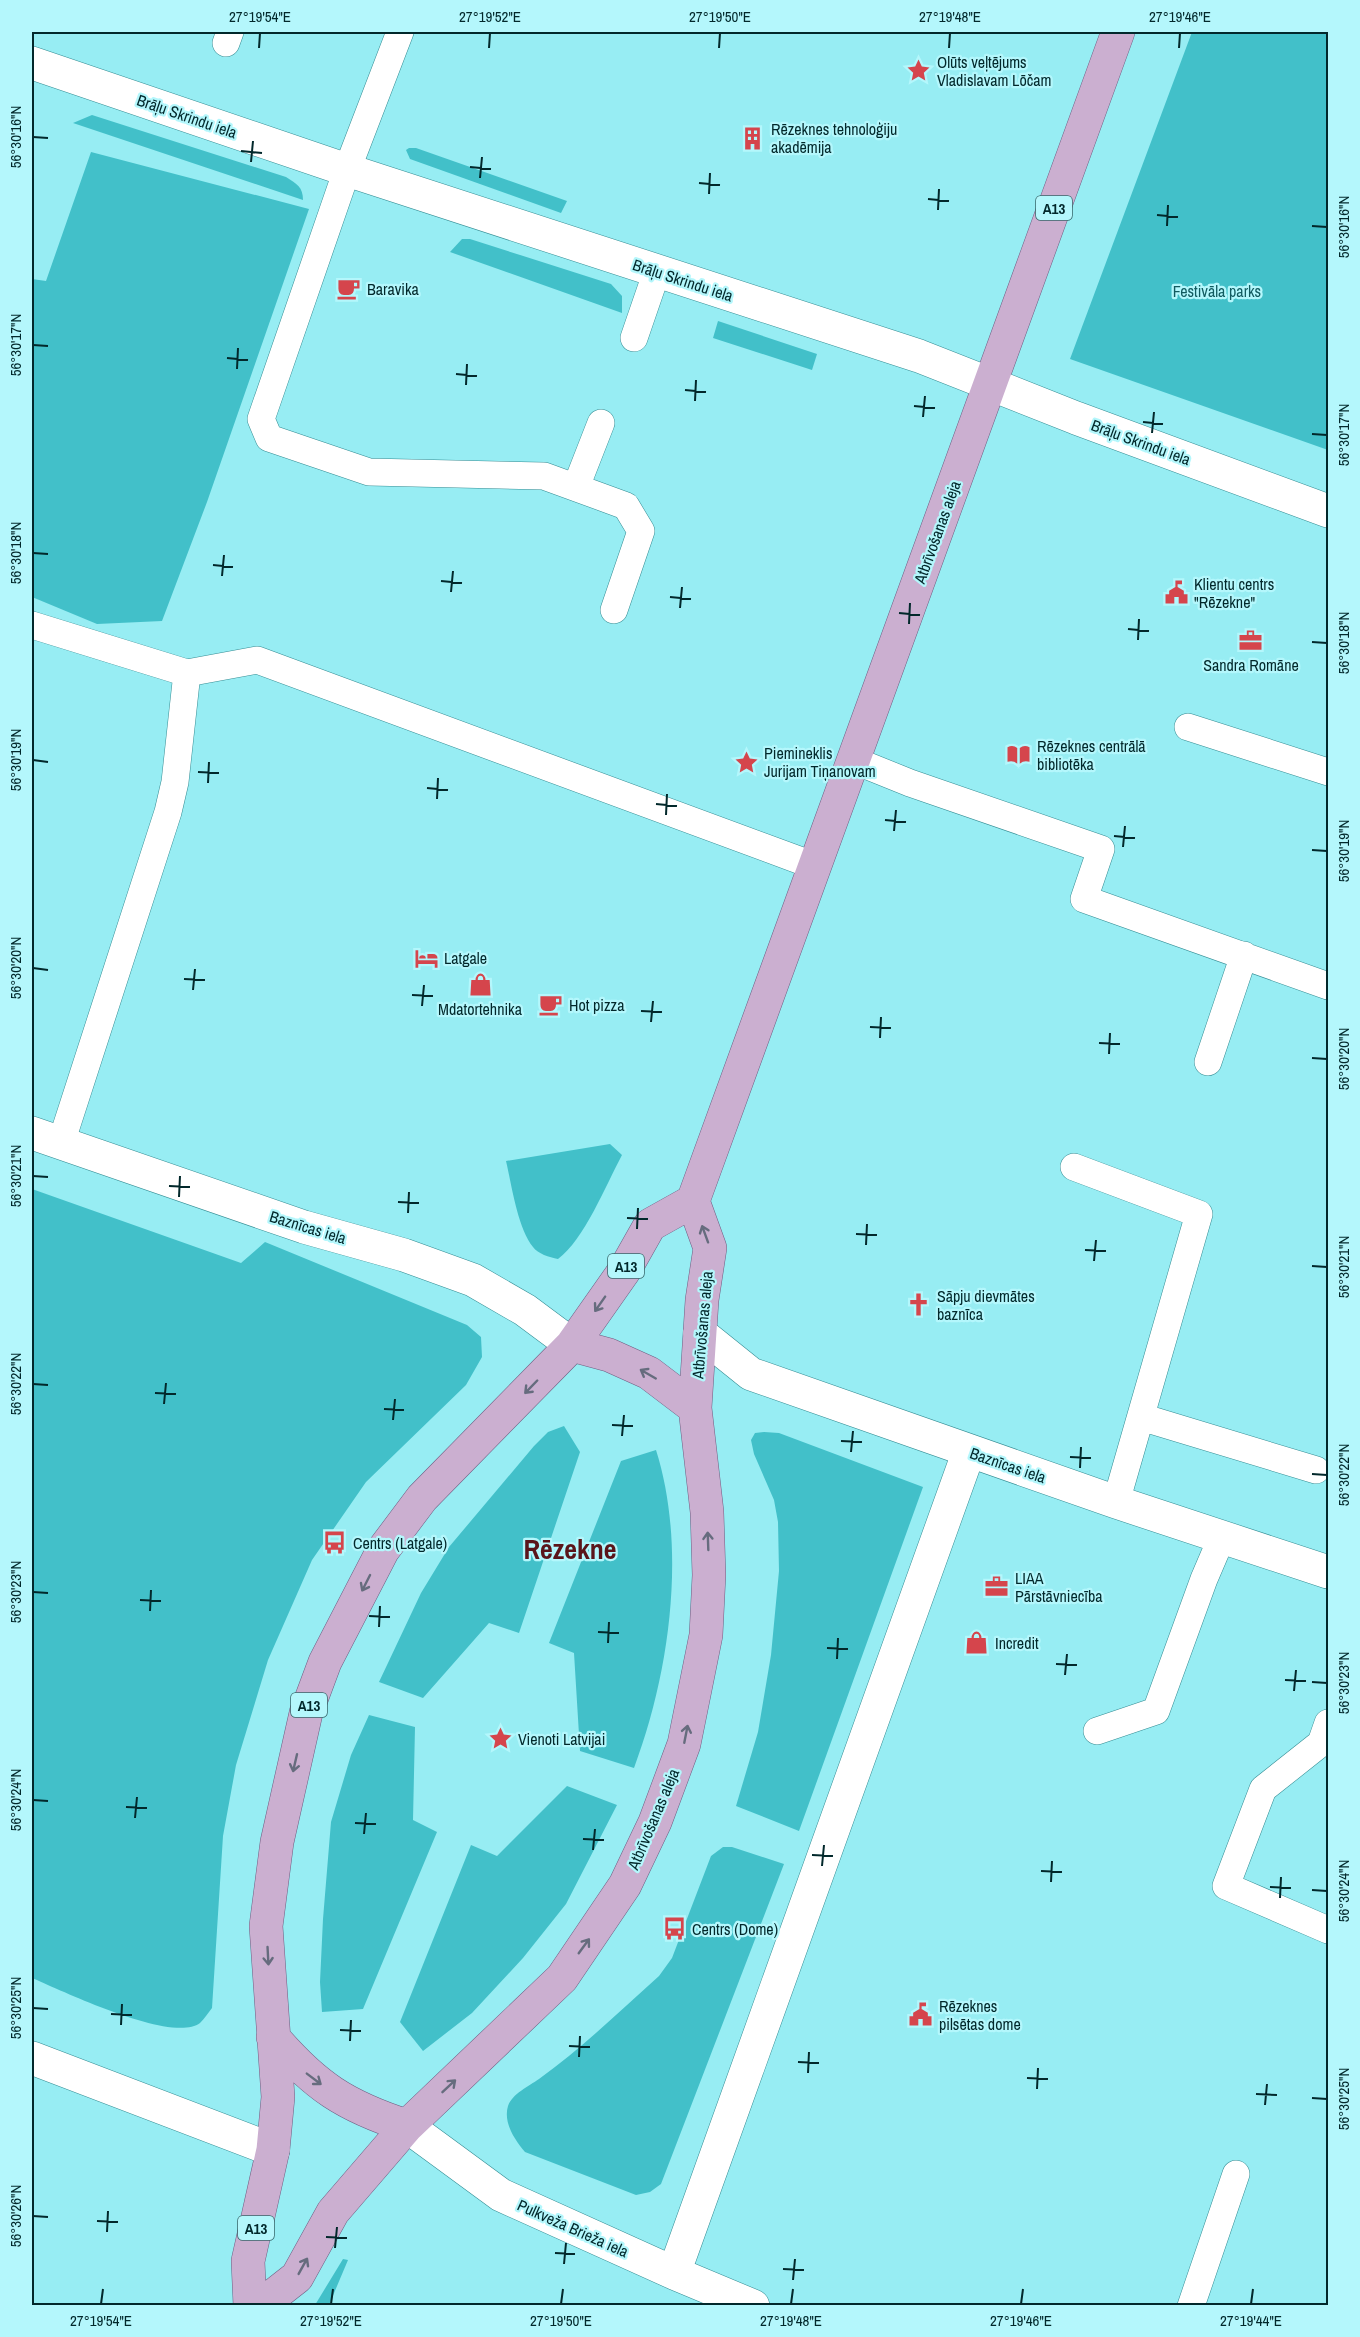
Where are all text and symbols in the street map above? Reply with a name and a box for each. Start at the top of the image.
text: 27°19'54"E [229,6,291,27]
text: 27°19'52"E [459,6,521,27]
text: 27°19'50"E [689,6,751,27]
text: 27°19'48"E [919,6,981,27]
text: 27°19'46"E [1149,6,1211,27]
place label: Olūts veļtējums Vladislavam Lōčam [937,51,1051,91]
place icon: Olūts veļtējums Vladislavam Lōčam [906,58,932,84]
street label: Brāļu Skrindu iela [134,89,241,144]
text: 56°30'16"N [5,106,26,168]
place label: Rēzeknes tehnoloģiju akadēmija [771,118,897,158]
building icon: Rēzeknes tehnoloģiju akadēmija [740,125,766,151]
road number: A13 [1036,196,1072,220]
text: 56°30'16"N [1333,196,1354,258]
street label: Brāļu Skrindu iela [630,253,737,307]
cafe icon: Baravika [336,276,362,302]
place label: Baravika [367,278,419,300]
park label: Festivāla parks [1173,280,1261,302]
text: 56°30'17"N [5,314,26,376]
text: 56°30'17"N [1333,404,1354,466]
street label: Brāļu Skrindu iela [1088,414,1194,470]
street label: Atbrīvošanas aleja [908,477,966,587]
text: 56°30'18"N [5,522,26,584]
place label: Klientu centrs "Rēzekne" [1194,573,1274,613]
public building icon: Klientu centrs "Rēzekne" [1163,580,1189,606]
text: 56°30'18"N [1333,612,1354,674]
office icon: Sandra Romāne [1238,627,1264,653]
place label: Sandra Romāne [1203,654,1299,676]
text: 56°30'19"N [5,729,26,791]
place label: Rēzeknes centrālā bibliotēka [1037,735,1146,775]
place label: Piemineklis Jurijam Tiņanovam [764,742,876,782]
library icon: Rēzeknes centrālā bibliotēka [1006,742,1032,768]
place icon: Piemineklis Jurijam Tiņanovam [733,749,759,775]
text: 56°30'19"N [1333,820,1354,882]
text: 56°30'20"N [5,937,26,999]
hotel icon: Latgale [413,945,439,971]
place label: Latgale [444,947,487,969]
shop icon: Mdatortehnika [467,971,493,997]
cafe icon: Hot pizza [538,992,564,1018]
place label: Hot pizza [569,994,625,1016]
place label: Mdatortehnika [438,998,523,1020]
text: 56°30'20"N [1333,1028,1354,1090]
text: 56°30'21"N [5,1145,26,1207]
street label: Baznīcas iela [267,1205,350,1249]
one-way arrow [699,1225,710,1244]
text: 56°30'21"N [1333,1236,1354,1298]
road number: A13 [608,1254,644,1278]
street label: Atbrīvošanas aleja [686,1270,718,1381]
place label: Sāpju dievmātes baznīca [937,1285,1035,1325]
church icon: Sāpju dievmātes baznīca [906,1292,932,1318]
one-way arrow [594,1296,606,1312]
text: 56°30'22"N [5,1353,26,1415]
one-way arrow [640,1368,657,1380]
one-way arrow [524,1379,539,1394]
street label: Baznīcas iela [967,1442,1049,1488]
text: 56°30'22"N [1333,1444,1354,1506]
bus stop icon: Centrs (Latgale) [322,1530,348,1556]
district label: Rēzekne [523,1530,617,1568]
one-way arrow [702,1531,714,1551]
place label: Centrs (Latgale) [353,1532,447,1554]
text: 56°30'23"N [5,1561,26,1623]
place label: LIAA Pārstāvniecība [1015,1567,1103,1607]
one-way arrow [360,1574,372,1591]
office icon: LIAA Pārstāvniecība [984,1574,1010,1600]
shop icon: Incredit [964,1630,990,1656]
place label: Incredit [995,1632,1039,1654]
text: 56°30'23"N [1333,1652,1354,1714]
road number: A13 [291,1693,327,1717]
one-way arrow [681,1724,692,1744]
place icon: Vienoti Latvijai [487,1726,513,1752]
place label: Vienoti Latvijai [518,1728,605,1750]
one-way arrow [289,1753,300,1773]
street label: Atbrīvošanas aleja [621,1764,684,1874]
text: 56°30'24"N [5,1769,26,1831]
text: 56°30'24"N [1333,1860,1354,1922]
bus stop icon: Centrs (Dome) [661,1916,687,1942]
place label: Centrs (Dome) [692,1918,778,1940]
one-way arrow [578,1938,591,1954]
one-way arrow [263,1945,274,1965]
text: 56°30'25"N [5,1977,26,2039]
place label: Rēzeknes pilsētas dome [939,1995,1021,2035]
public building icon: Rēzeknes pilsētas dome [908,2002,934,2028]
text: 56°30'25"N [1333,2068,1354,2130]
one-way arrow [305,2073,321,2085]
one-way arrow [442,2079,457,2093]
text: 56°30'26"N [5,2185,26,2247]
street label: Pulkveža Brieža iela [514,2194,633,2263]
road number: A13 [238,2216,274,2240]
one-way arrow [297,2258,309,2275]
text: 27°19'54"E [70,2310,132,2331]
text: 27°19'52"E [300,2310,362,2331]
text: 27°19'50"E [530,2310,592,2331]
text: 27°19'48"E [760,2310,822,2331]
text: 27°19'46"E [990,2310,1052,2331]
text: 27°19'44"E [1220,2310,1282,2331]

